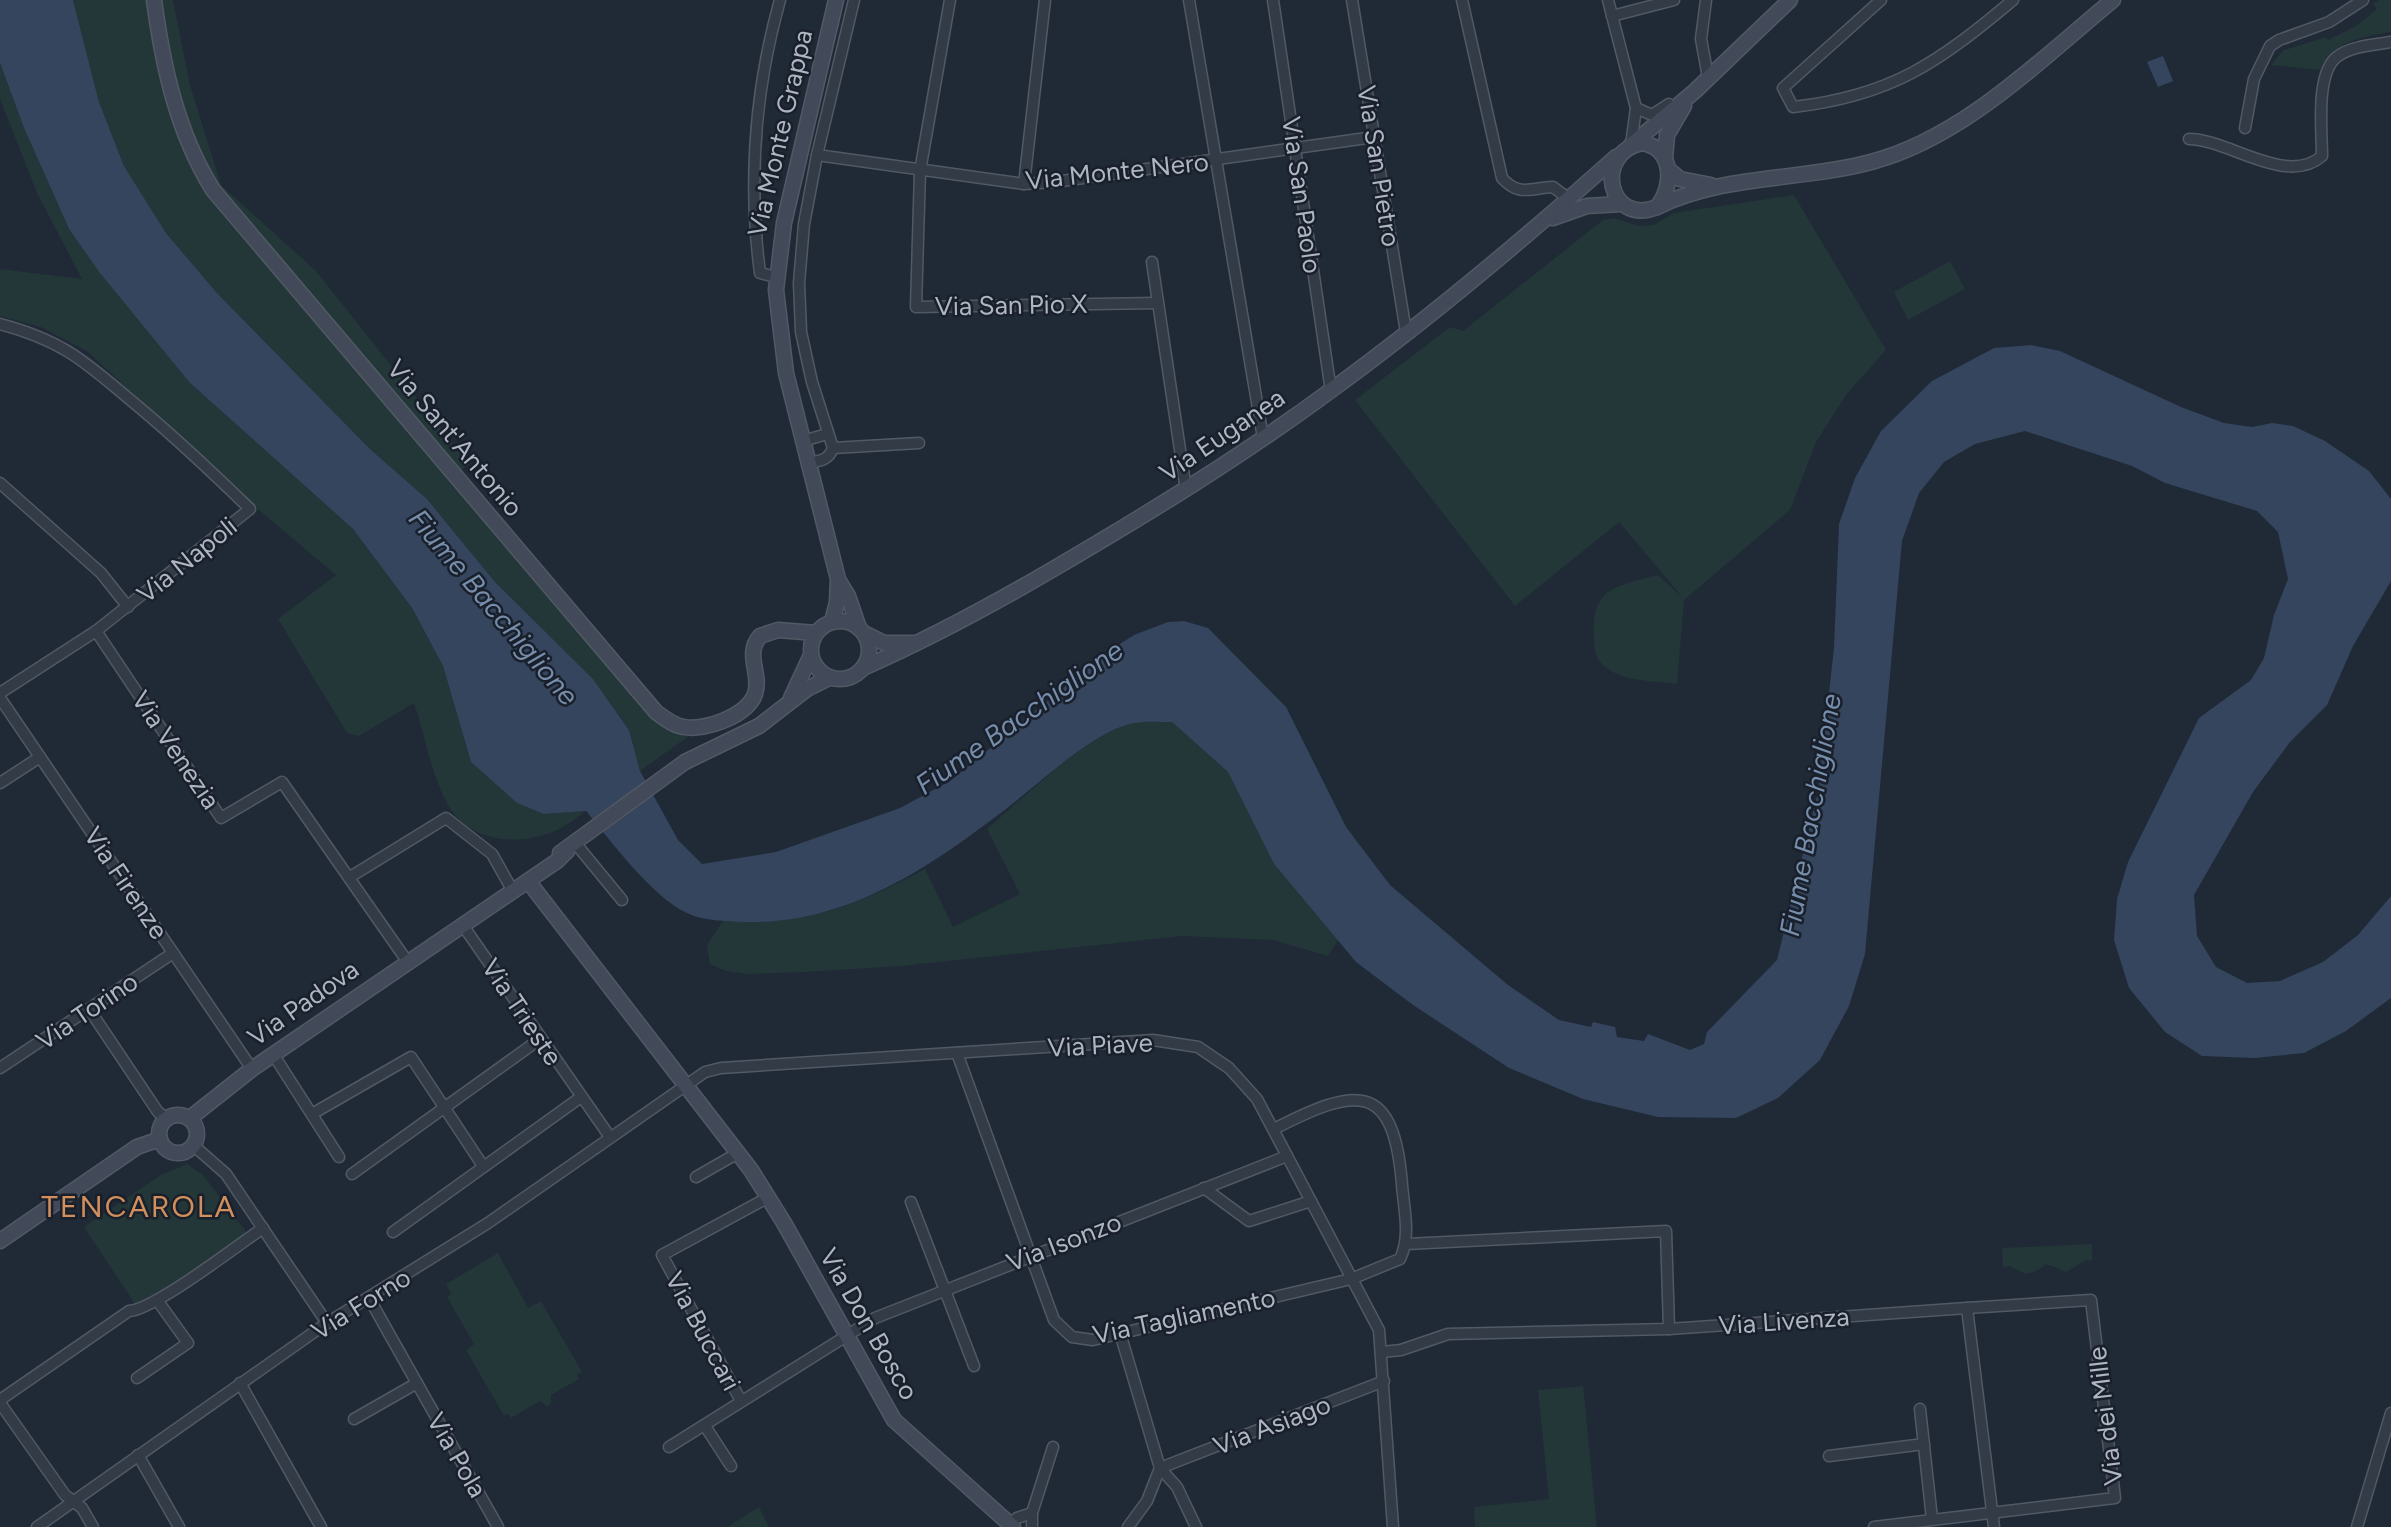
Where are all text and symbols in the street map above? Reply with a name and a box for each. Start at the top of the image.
street label: Via Monte Grappa [741,26,819,240]
street label: Via San Pietro [1350,83,1408,249]
street label: Via San Paolo [1275,115,1329,275]
street label: Via Monte Nero [1024,145,1210,197]
street label: Via San Pio X [935,288,1088,322]
street label: Via Sant'Antonio [380,353,530,523]
street label: Via Euganea [1153,381,1291,489]
water label: Fiume Bacchiglione [402,502,586,712]
street label: Via Napoli [131,510,243,610]
water label: Fiume Bacchiglione [909,633,1129,801]
street label: Via Venezia [125,685,227,815]
water label: Fiume Bacchiglione [1772,691,1848,939]
street label: Via Firenze [77,821,175,945]
street label: Via Trieste [475,952,569,1072]
street label: Via Padova [241,953,365,1053]
street label: Via Torino [30,965,144,1057]
street label: Via Piave [1047,1026,1153,1064]
district label: TENCAROLA [41,1188,237,1225]
street label: Via Isonzo [1002,1206,1126,1278]
street label: Via Don Bosco [813,1242,925,1406]
street label: Via Forno [305,1261,417,1347]
street label: Via Buccari [658,1266,748,1396]
street label: Via Tagliamento [1090,1281,1278,1351]
street label: Via Livenza [1717,1300,1851,1342]
street label: Via dei Mille [2081,1345,2129,1487]
street label: Via Asiago [1209,1388,1335,1462]
street label: Via Pola [420,1407,494,1503]

